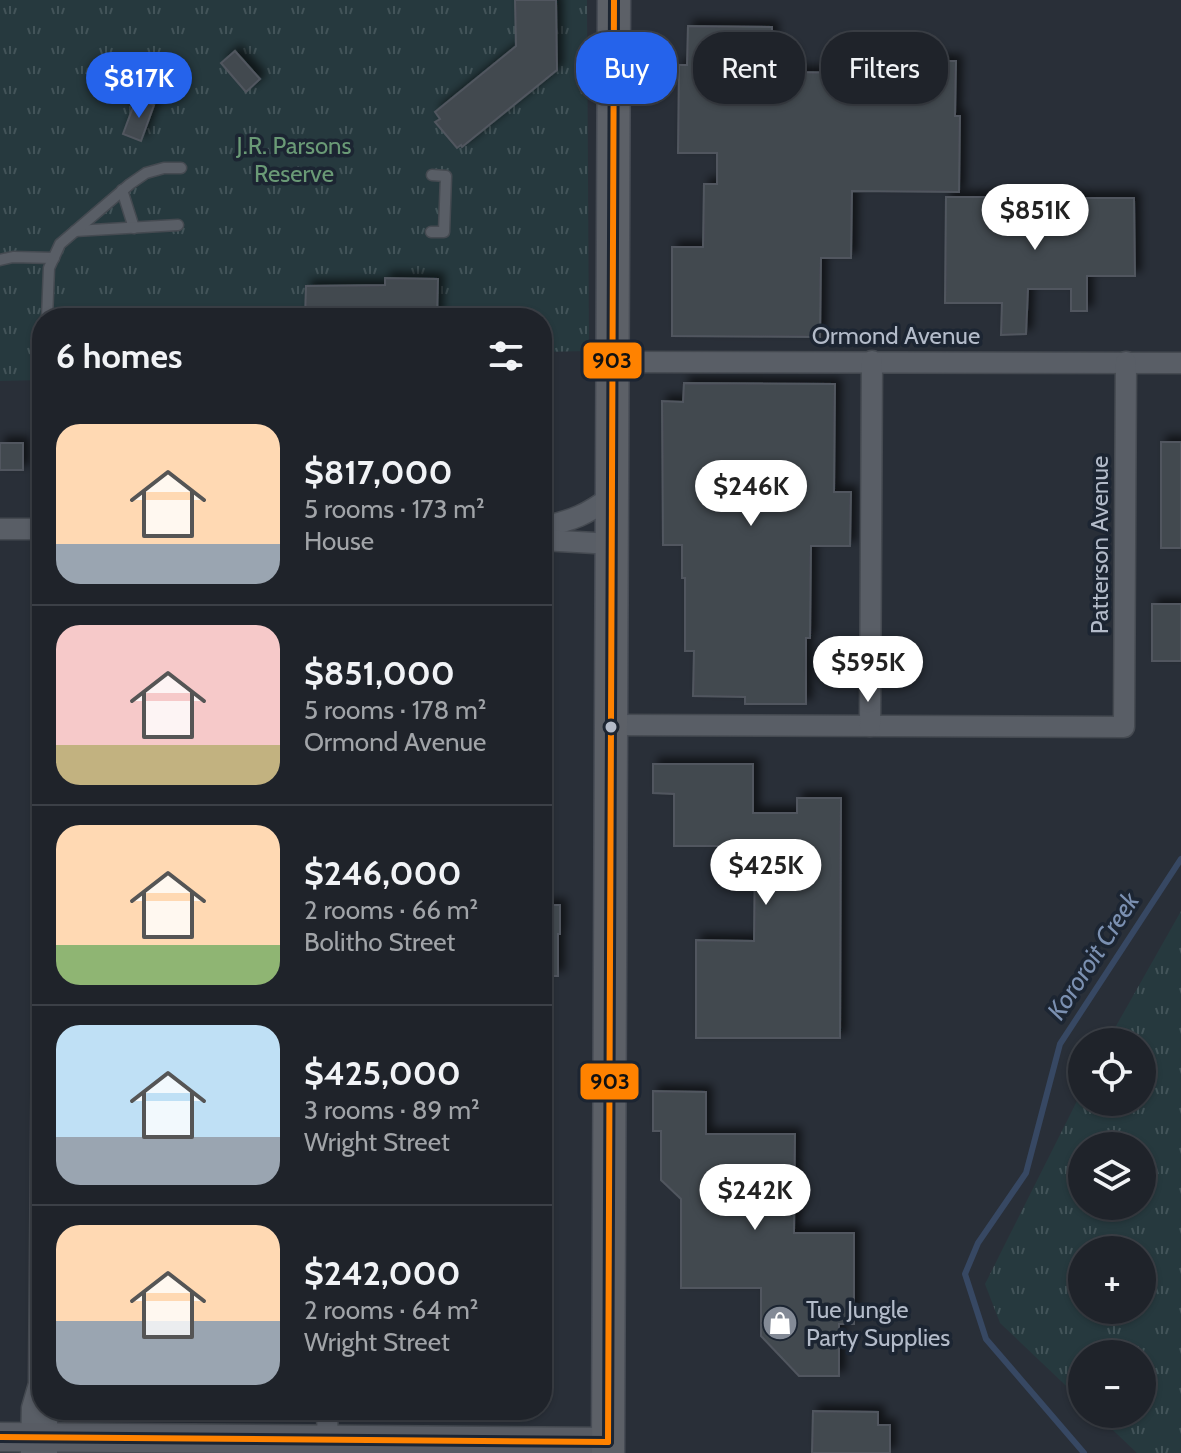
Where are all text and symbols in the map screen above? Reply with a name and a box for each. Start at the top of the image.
chip: Buy [576,32,677,104]
chip: Rent [693,32,805,104]
chip: Filters [821,32,948,104]
pin: $817K [83,52,195,120]
text: $817K [104,62,174,94]
park label: J.R. Parsons Reserve [236,131,352,188]
pin: $851K [979,184,1091,252]
text: $851K [1000,194,1070,226]
street label: Ormond Avenue [812,321,980,350]
icon: filters [484,334,528,378]
text: 6 homes [56,335,182,377]
line badge: 903 [582,341,643,380]
text: 903 [592,347,632,374]
text: $817,000 [304,451,453,493]
icon: home [120,456,216,552]
street label: Patterson Avenue [1085,456,1114,634]
pin: $246K [695,460,807,528]
text: $246K [713,470,789,502]
text: 5 rooms · 173 m² [304,493,485,525]
text: House [304,525,374,557]
pin: $595K [812,636,924,704]
text: $595K [831,646,905,678]
text: $851,000 [304,652,455,694]
icon: home [120,657,216,753]
text: 5 rooms · 178 m² [304,694,486,726]
unlabelled marker [603,719,619,735]
text: Ormond Avenue [304,726,486,758]
pin: $425K [710,839,822,907]
text: $425K [728,849,804,881]
text: $246,000 [304,852,462,894]
icon: home [120,857,216,953]
water label: Kororoit Creek [1040,886,1146,1026]
text: 2 rooms · 66 m² [304,894,478,926]
text: Bolitho Street [304,926,455,958]
map controls [1068,1028,1156,1428]
button: locate [1068,1028,1156,1116]
text: $425,000 [304,1052,461,1094]
icon: home [120,1057,216,1153]
line badge: 903 [579,1062,640,1101]
text: 903 [590,1068,630,1095]
text: 3 rooms · 89 m² [304,1094,480,1126]
text: Wright Street [304,1126,450,1158]
button: layers [1068,1132,1156,1220]
pin: $242K [699,1164,811,1232]
text: $242K [717,1174,793,1206]
button: + [1068,1236,1156,1324]
text: $242,000 [304,1252,460,1294]
icon: home [120,1257,216,1353]
text: 2 rooms · 64 m² [304,1294,479,1326]
place label: Tue Jungle Party Supplies [806,1295,950,1352]
shop icon: Tue Jungle Party Supplies [761,1304,799,1342]
text: Wright Street [304,1326,450,1358]
button: − [1068,1340,1156,1428]

